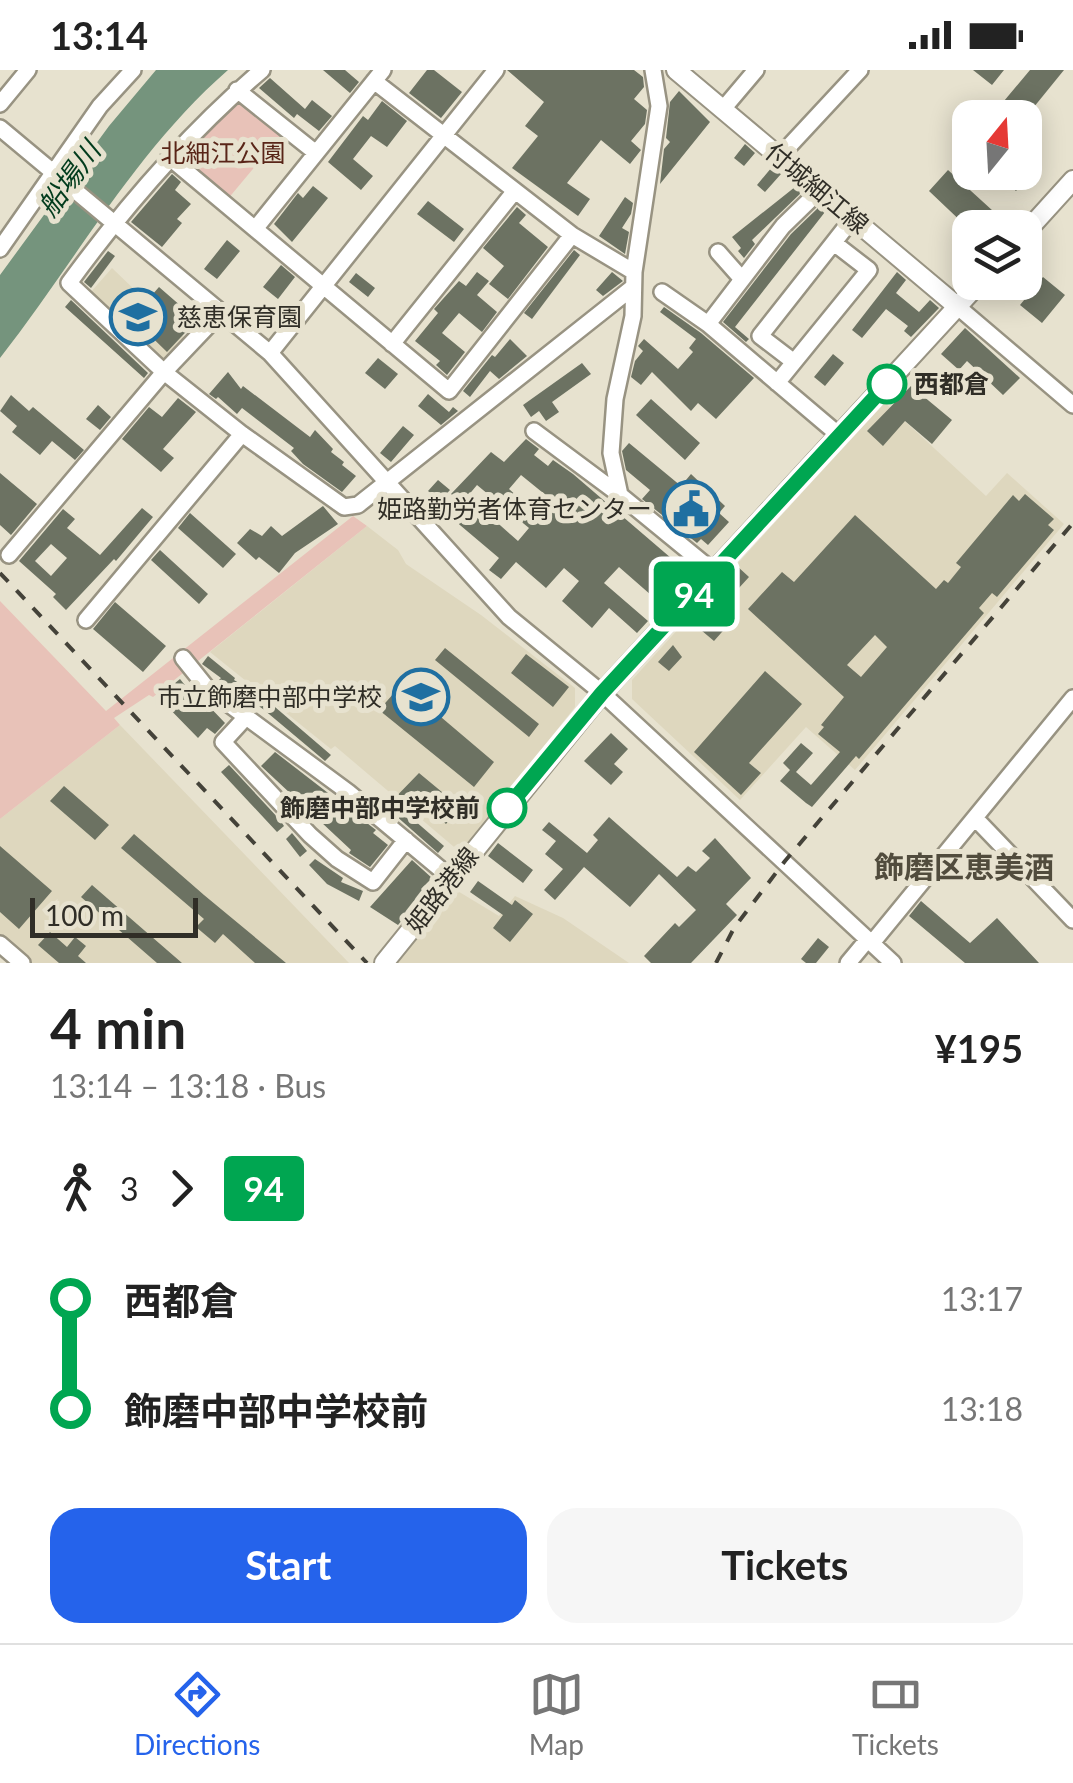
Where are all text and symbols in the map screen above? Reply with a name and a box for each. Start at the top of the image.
text: 13:14 [50,12,148,58]
north arrow [952,100,1042,190]
map controls [952,100,1042,300]
water label: 船場川 [30,132,108,222]
street label: 付城細江線 [760,136,875,239]
park label: 北細江公園 [160,137,286,167]
button: layers [952,210,1042,300]
school or university icon: 慈恵保育園 [108,287,168,347]
place label: 慈恵保育園 [177,301,302,331]
marker: 西都倉 [868,365,906,403]
place label: 西都倉 [914,368,989,398]
public building icon: 姫路勤労者体育センター [661,479,721,539]
place label: 姫路勤労者体育センター [377,493,652,523]
line badge: 94 [649,562,739,626]
text: 94 [674,573,714,615]
school or university icon: 市立飾磨中部中学校 [391,667,451,727]
place label: 市立飾磨中部中学校 [157,681,382,711]
marker: 飾磨中部中学校前 [488,789,526,827]
place label: 飾磨中部中学校前 [280,792,480,822]
street label: 姫路港線 [399,841,484,938]
district label: 飾磨区恵美酒 [874,848,1054,884]
scale bar [30,893,198,938]
text: 100 m [45,898,124,932]
text: 4 min [50,995,186,1061]
text: ¥195 [935,1025,1023,1071]
text: 13:14 – 13:18 · Bus [50,1066,326,1105]
icon: walk [50,1161,105,1216]
icon: forward [154,1161,209,1216]
text: 94 [244,1167,284,1209]
text: 3 [120,1169,139,1208]
text: 西都倉 [124,1277,238,1323]
text: 13:17 [941,1279,1023,1318]
text: 飾磨中部中学校前 [124,1387,428,1433]
text: 13:18 [941,1389,1023,1428]
button: Start [50,1508,527,1623]
button: Tickets [547,1508,1023,1623]
tab: Directions [134,1667,260,1761]
tab: Map [529,1667,584,1761]
tab: Tickets [852,1667,939,1761]

